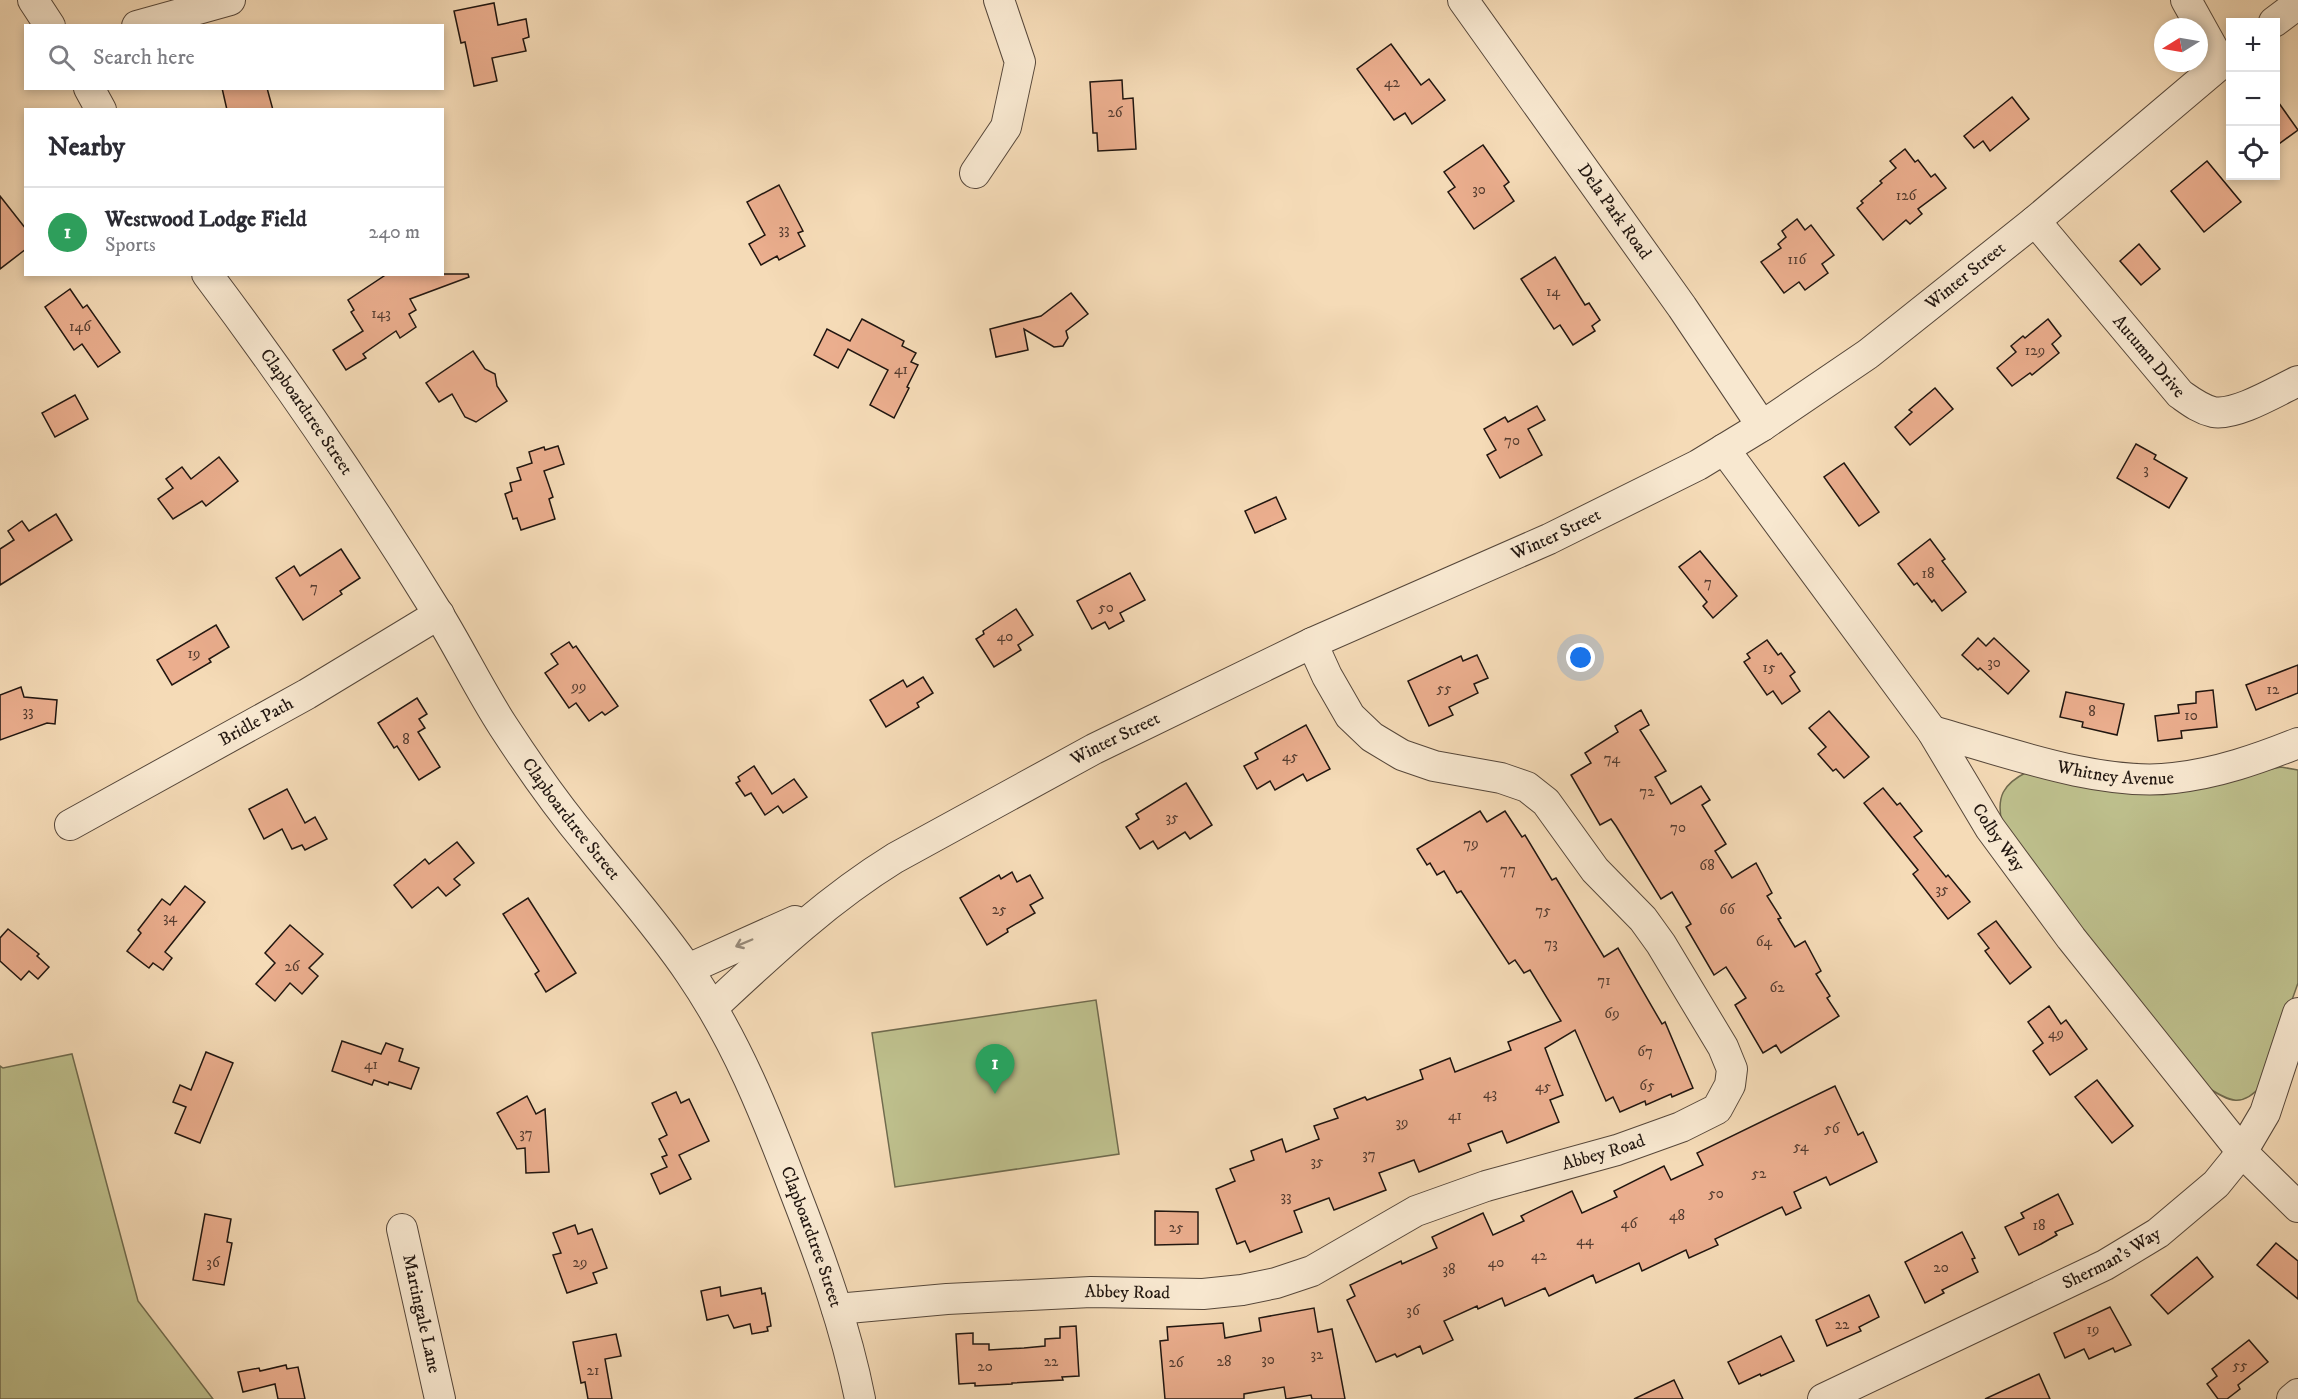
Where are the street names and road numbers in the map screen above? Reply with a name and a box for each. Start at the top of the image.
street label: Dela Park Road [1572,159,1656,264]
street label: Winter Street [1920,237,2011,316]
street label: Autumn Drive [2108,311,2190,403]
street label: Clapboardtree Street [255,345,357,480]
street label: Winter Street [1507,504,1605,566]
street label: Bridle Path [215,692,298,751]
street label: Winter Street [1066,708,1164,771]
street label: Clapboardtree Street [517,754,625,885]
street label: Whitney Avenue [2054,756,2175,790]
street label: Colby Way [1967,799,2030,877]
street label: Abbey Road [1560,1130,1648,1176]
street label: Clapboardtree Street [775,1163,847,1310]
street label: Sherman's Way [2059,1223,2165,1295]
street label: Martingale Lane [397,1252,445,1375]
street label: Abbey Road [1084,1281,1170,1304]

